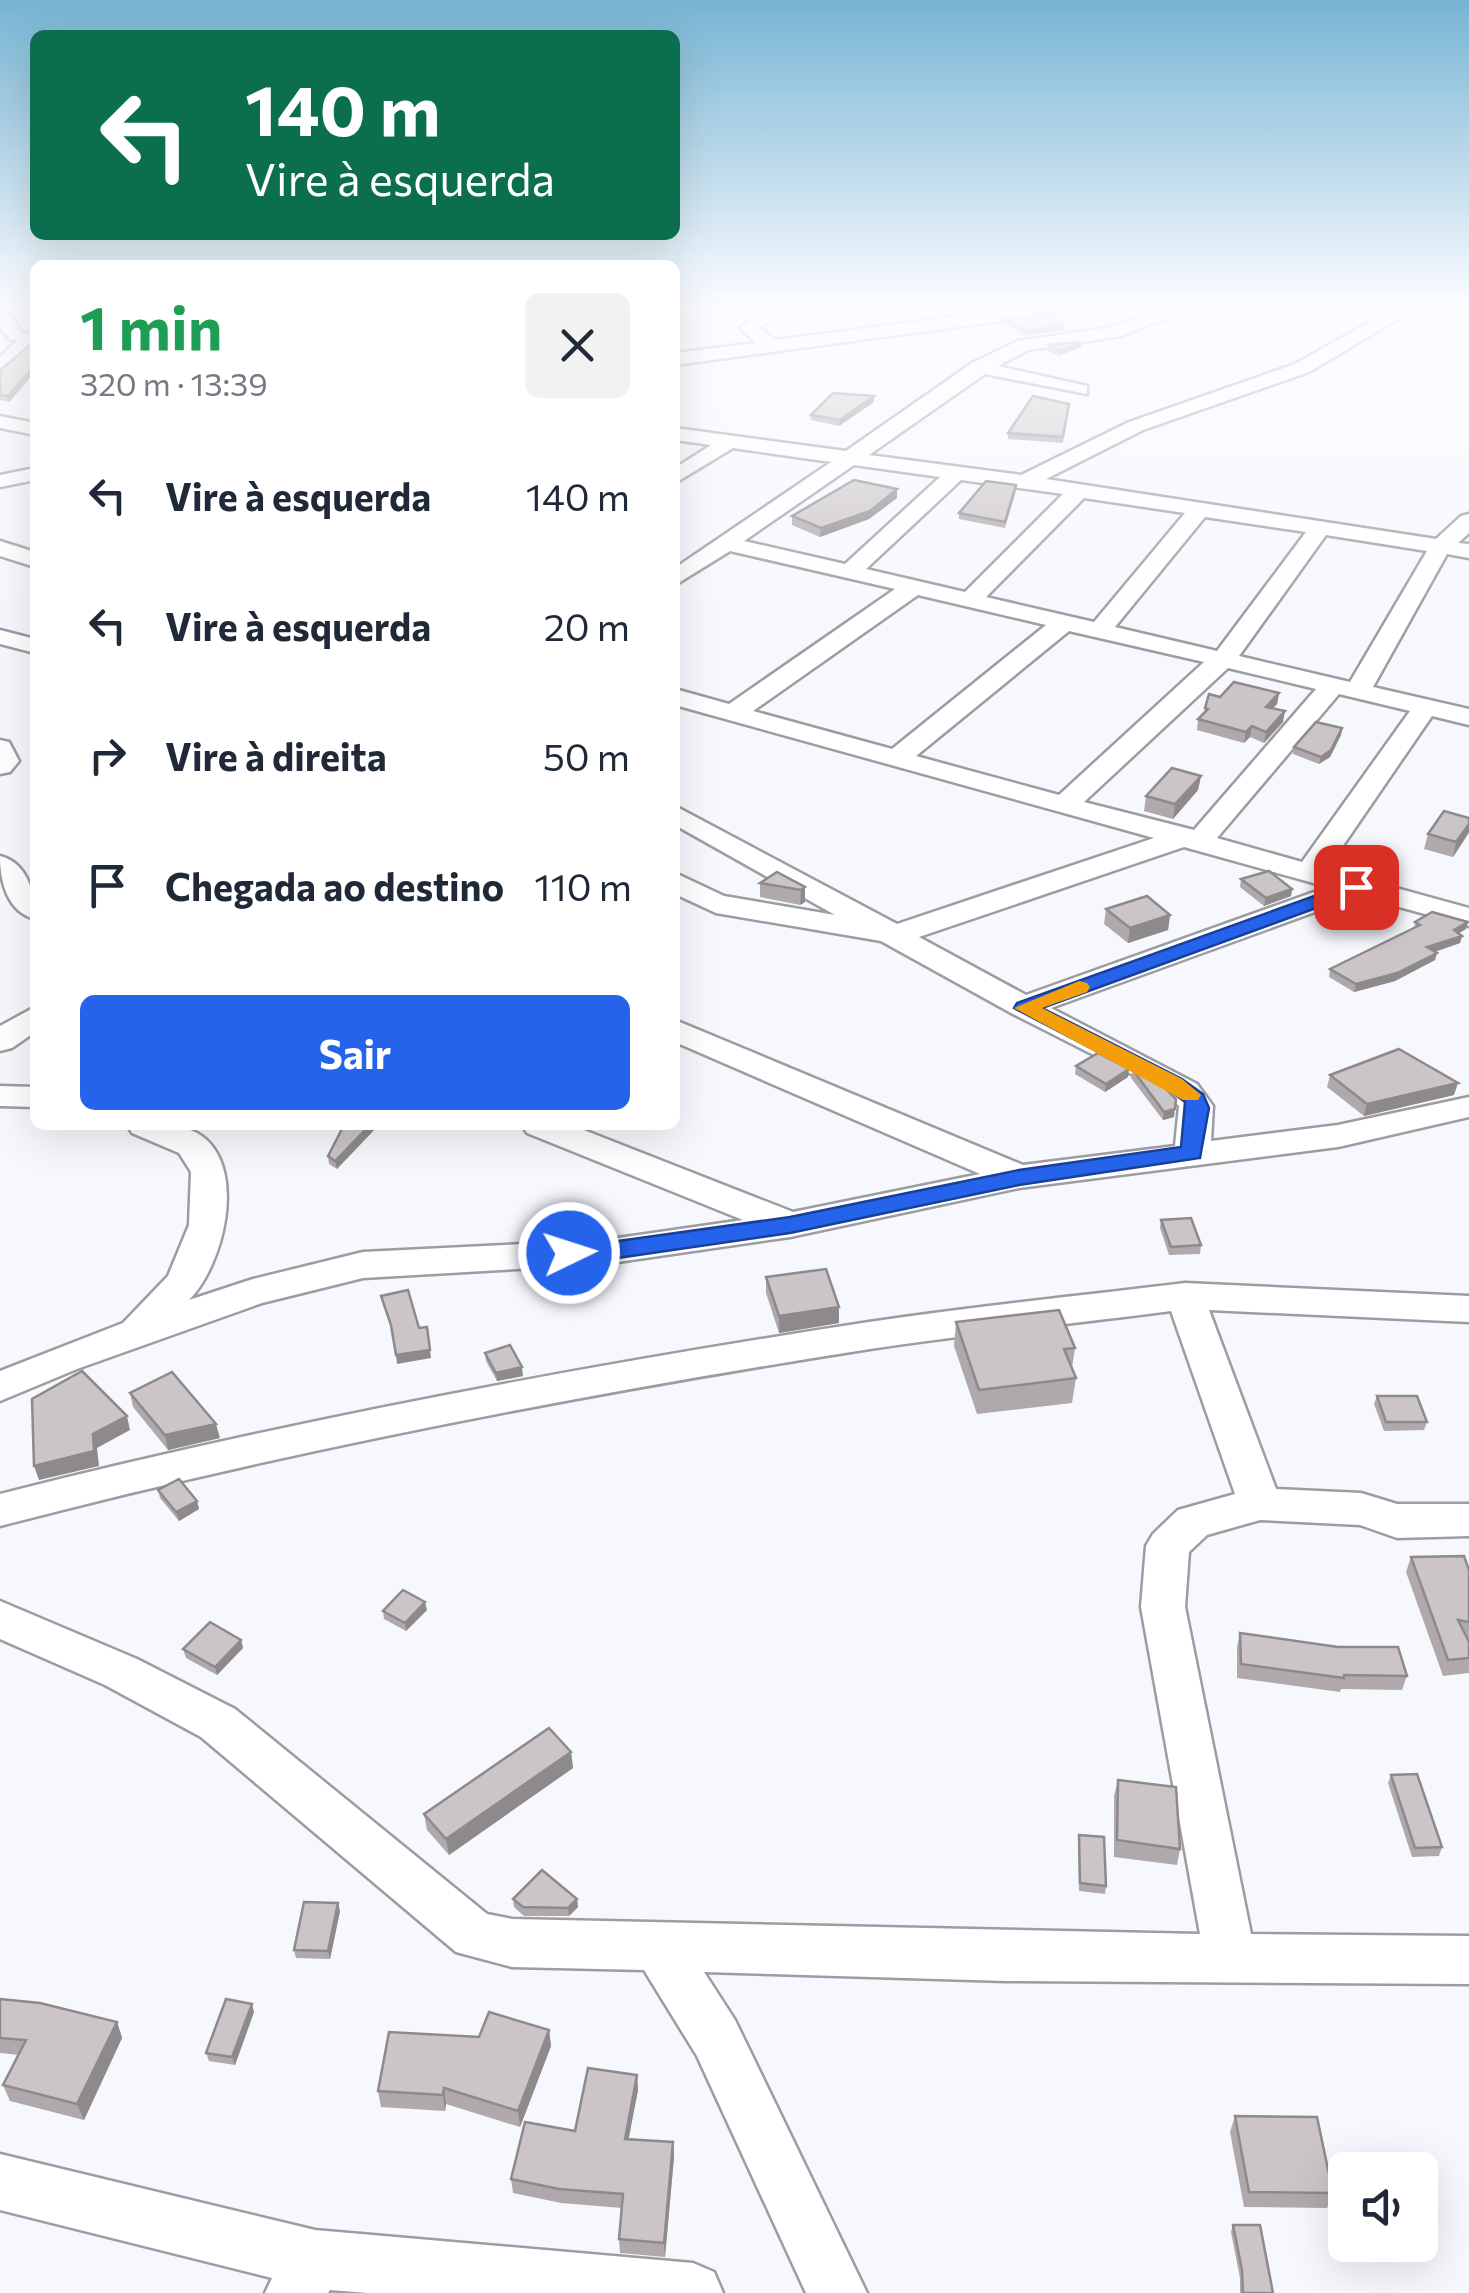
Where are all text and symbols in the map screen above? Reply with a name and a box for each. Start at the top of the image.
text: 140 m [245,65,441,150]
icon: left [80,70,210,200]
text: Vire à esquerda [245,150,555,205]
text: 1 min [80,289,222,362]
button: close [525,293,630,398]
text: 320 m · 13:39 [80,363,268,403]
icon: left [80,468,135,523]
text: Vire à esquerda [165,472,431,519]
text: 140 m [526,472,630,519]
icon: left [80,598,135,653]
text: Vire à esquerda [165,602,431,649]
text: 20 m [544,602,630,649]
icon: right [80,728,135,783]
text: Vire à direita [165,732,387,779]
text: 50 m [543,732,630,779]
pin [1314,845,1399,930]
icon: arrive [80,858,135,913]
icon: arrive [1329,860,1384,915]
text: Chegada ao destino [165,862,504,909]
text: 110 m [534,862,632,909]
button: Sair [80,995,630,1110]
position arrow [517,1201,621,1305]
map controls [1328,2152,1438,2262]
button: sound [1328,2152,1438,2262]

